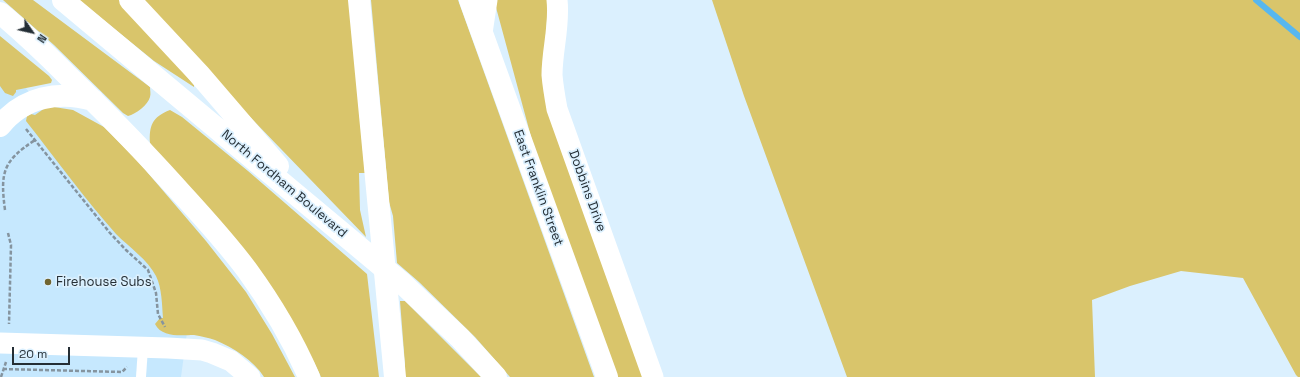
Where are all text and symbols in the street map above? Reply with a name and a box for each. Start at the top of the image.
north arrow [12,12,52,52]
text: N [34,32,50,46]
street label: North Fordham Boulevard [218,127,350,241]
street label: East Franklin Street [510,128,566,248]
street label: Dobbins Drive [565,148,609,234]
place label: Firehouse Subs [56,274,152,290]
marker: Firehouse Subs [43,277,53,287]
scale bar [14,339,72,365]
text: 20 m [19,346,47,362]

